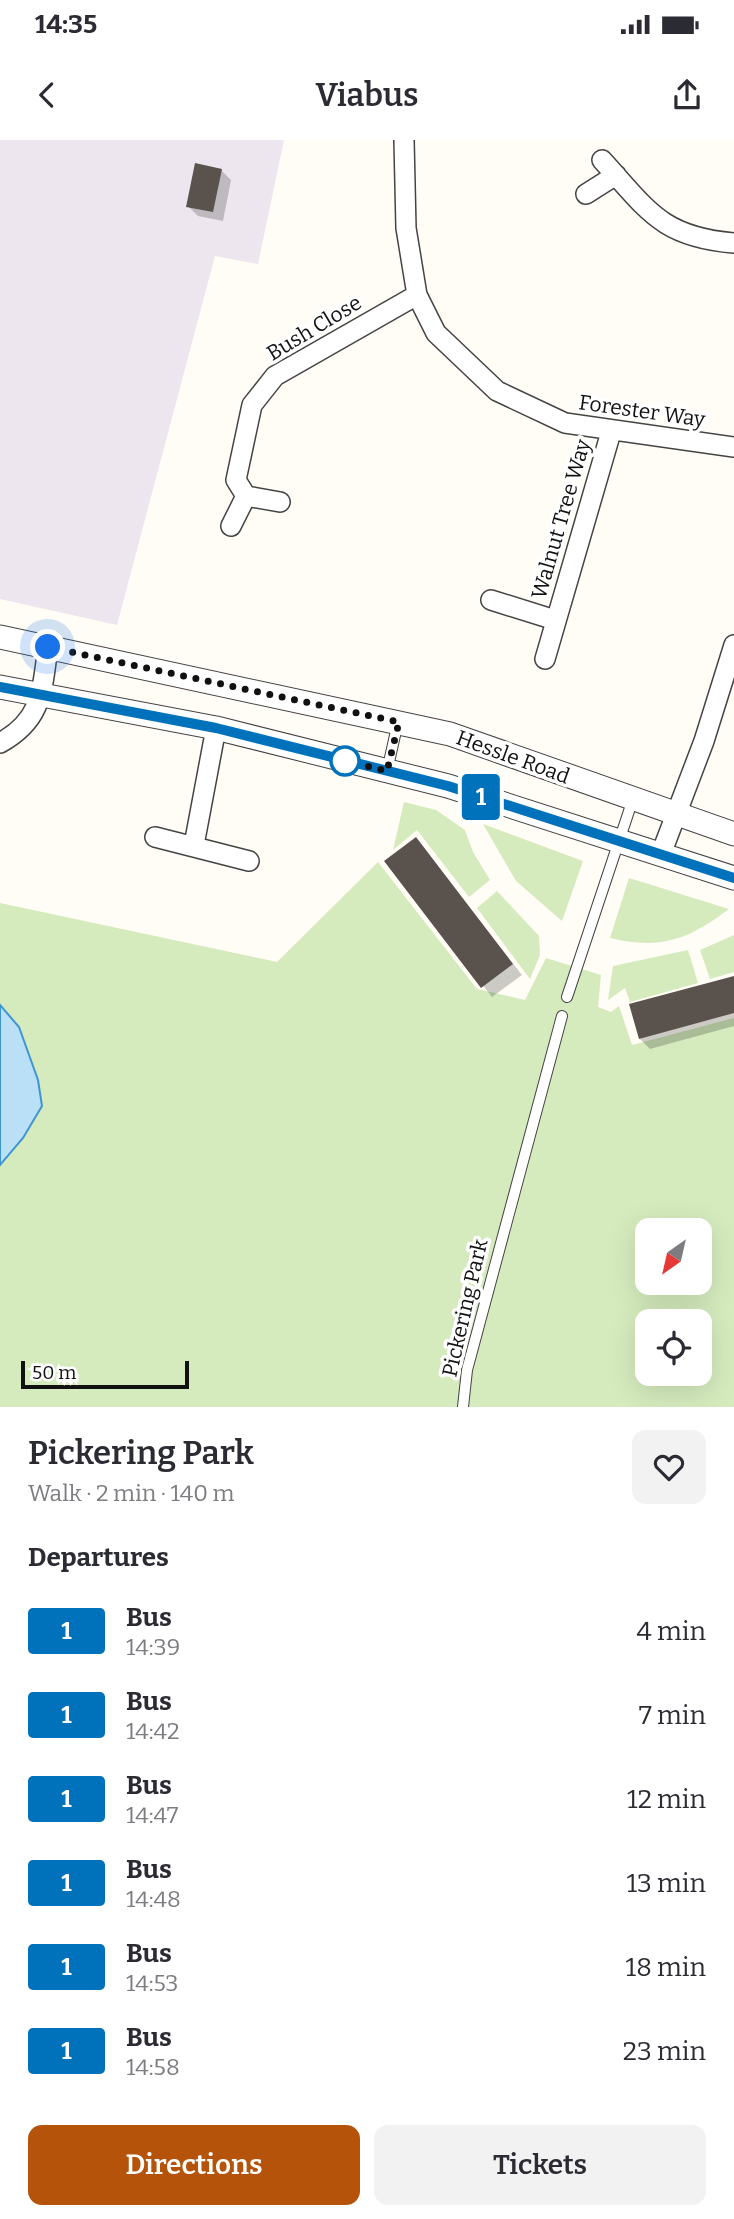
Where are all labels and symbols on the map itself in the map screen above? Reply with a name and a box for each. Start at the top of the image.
street label: Bush Close [262,290,366,366]
street label: Forester Way [577,389,708,433]
street label: Walnut Tree Way [526,435,596,602]
your location [30,629,65,664]
street label: Hessle Road [453,724,573,790]
unlabelled marker [330,746,360,776]
line badge: 1 [458,774,504,820]
north arrow [635,1218,712,1295]
street label: Pickering Park [437,1237,493,1379]
scale bar [21,1358,189,1390]

